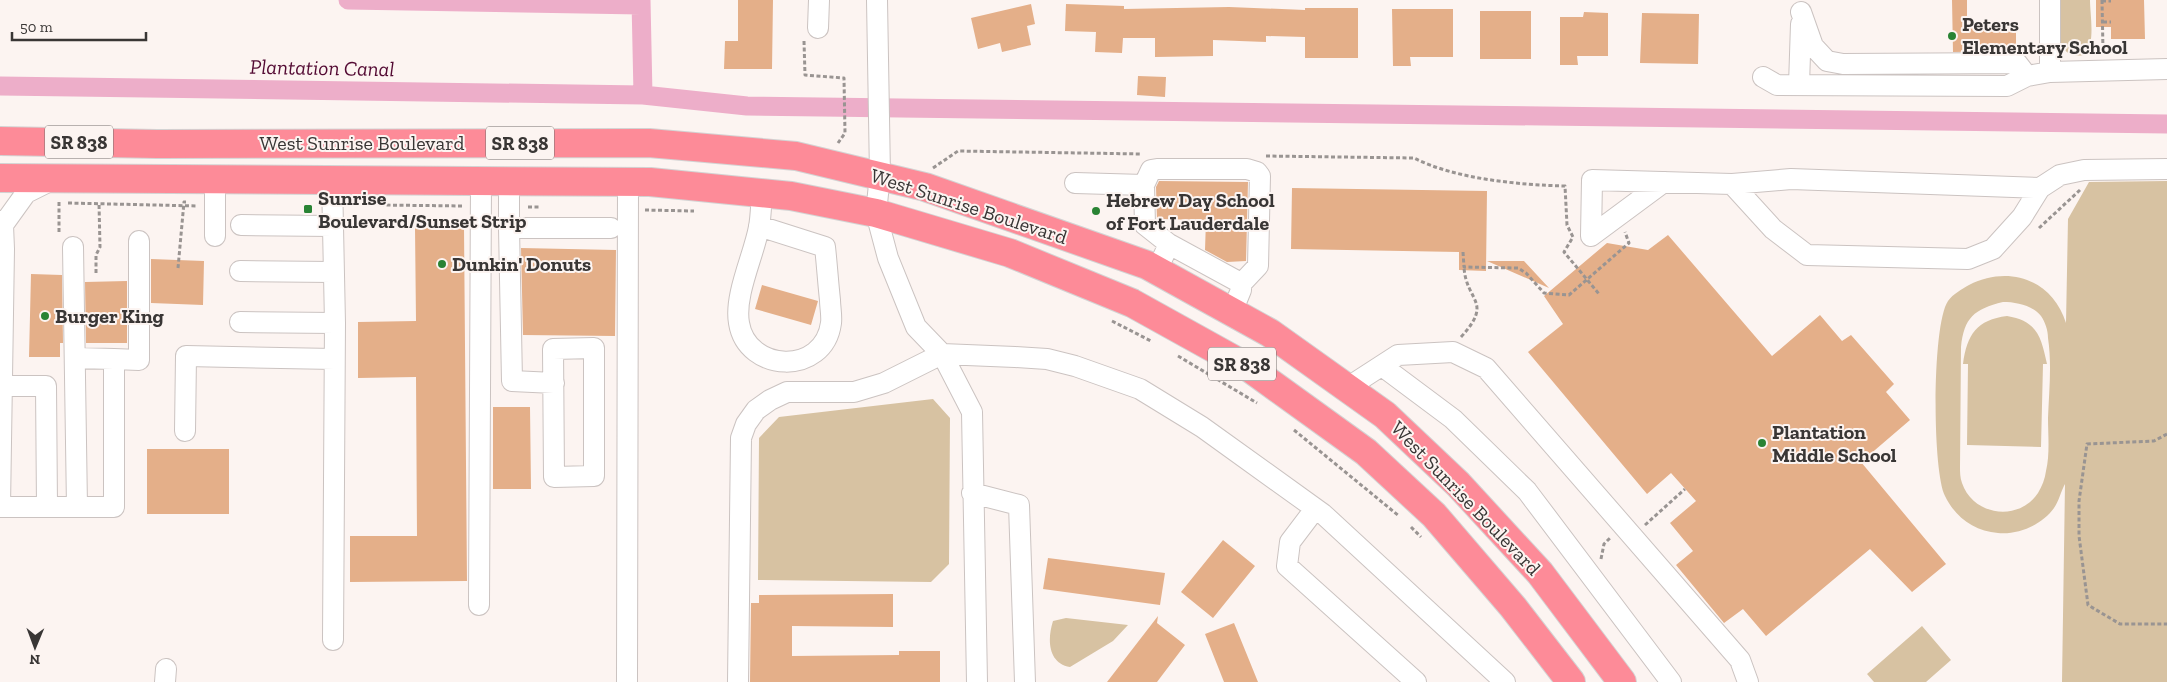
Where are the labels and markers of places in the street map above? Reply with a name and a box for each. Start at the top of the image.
place label: Peters Elementary School [1962,12,2128,59]
marker: Peters Elementary School [1946,30,1958,42]
place label: Sunrise Boulevard/Sunset Strip [318,186,526,233]
place label: Hebrew Day School of Fort Lauderdale [1106,188,1275,235]
marker: Sunrise Boulevard/Sunset Strip [302,203,314,215]
marker: Hebrew Day School of Fort Lauderdale [1090,205,1102,217]
place label: Dunkin' Donuts [452,252,591,276]
marker: Dunkin' Donuts [436,258,448,270]
place label: Burger King [55,304,165,328]
marker: Burger King [39,310,51,322]
place label: Plantation Middle School [1772,420,1897,467]
marker: Plantation Middle School [1756,437,1768,449]

